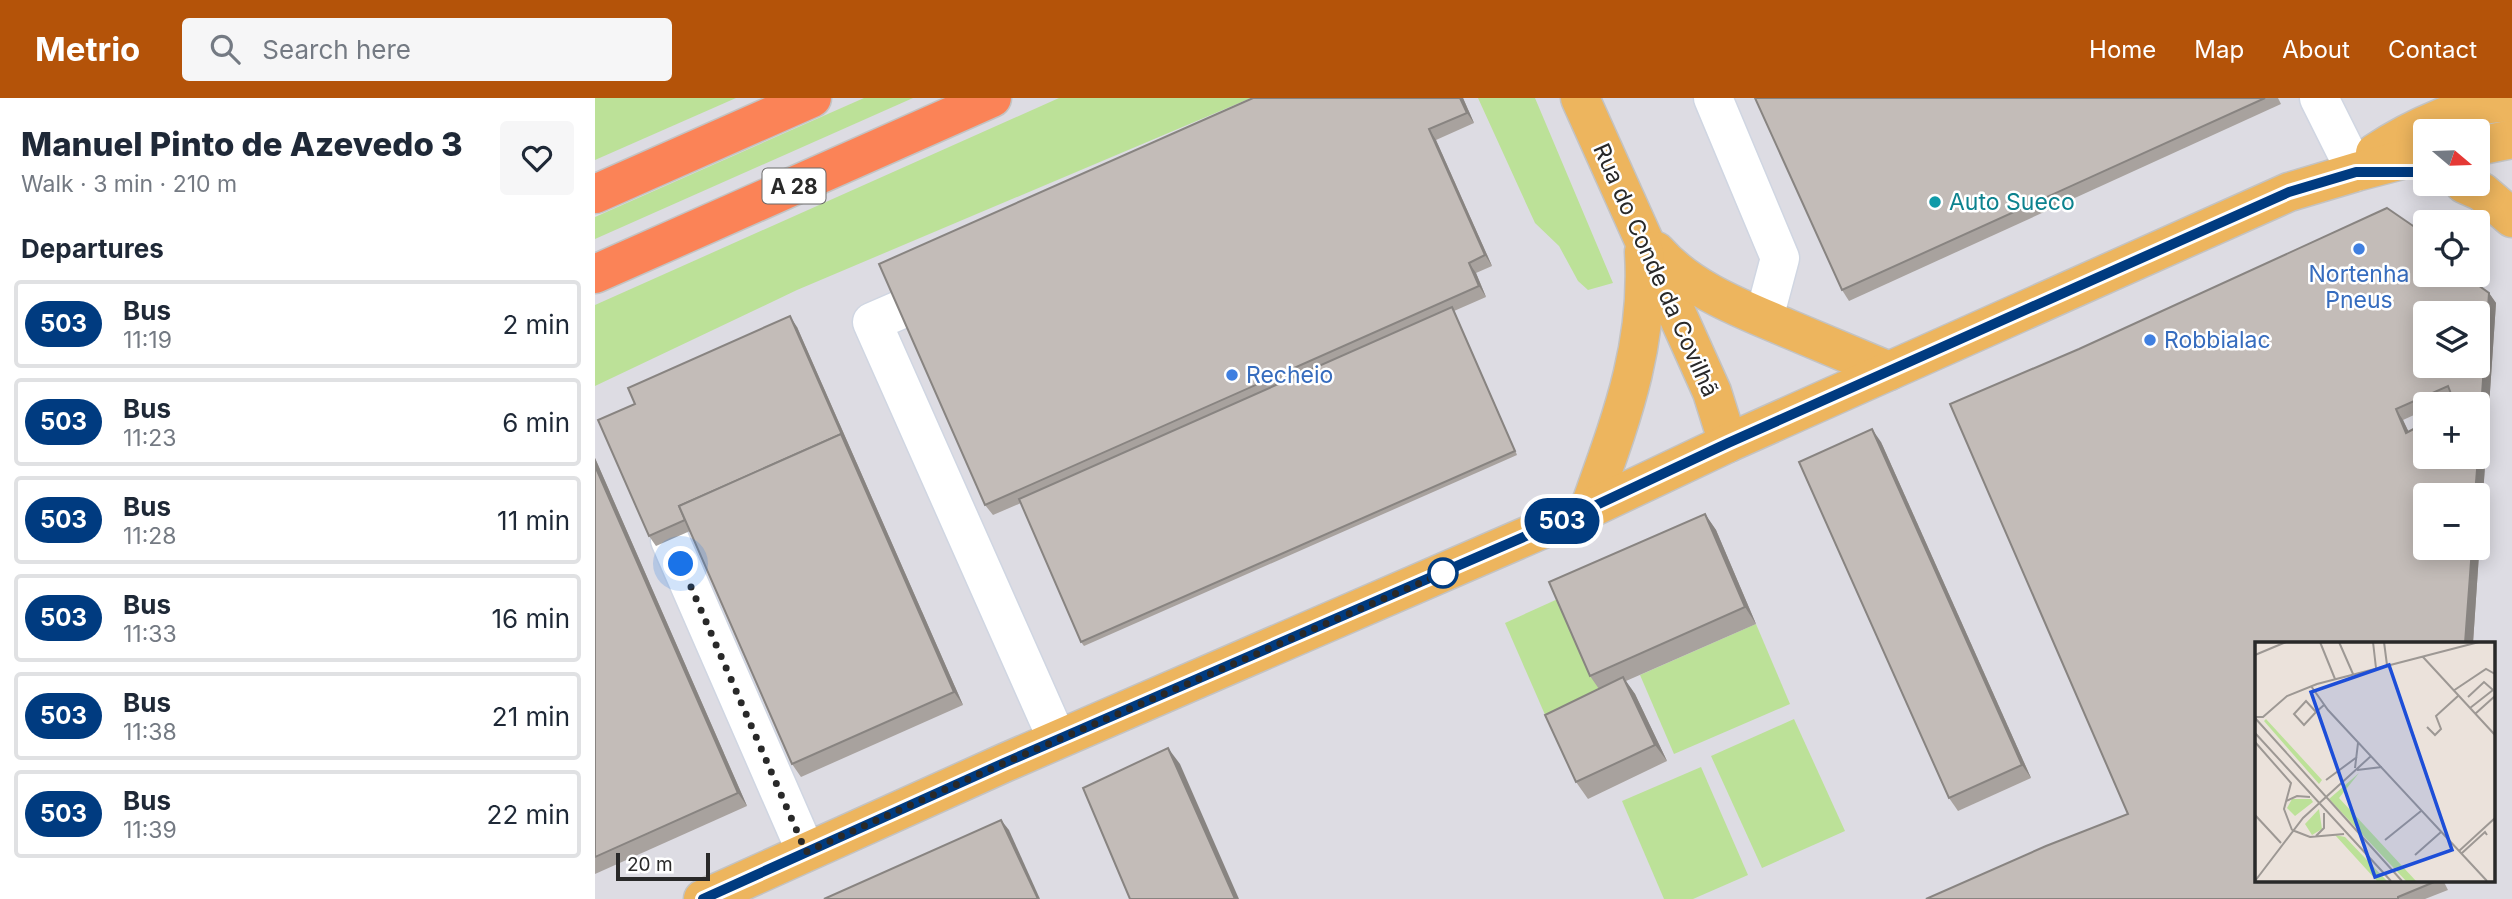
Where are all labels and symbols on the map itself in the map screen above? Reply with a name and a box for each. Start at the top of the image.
north arrow [2413,119,2490,196]
street label: Rua do Conde da Covilhã [1587,139,1725,401]
road number: A 28 [763,168,825,204]
place label: Auto Sueco [1949,188,2075,216]
marker: Auto Sueco [1927,194,1943,210]
marker: Nortenha Pneus [2351,241,2367,257]
place label: Nortenha Pneus [2309,260,2409,314]
place label: Robbialac [2164,326,2271,354]
marker: Robbialac [2142,332,2158,348]
place label: Recheio [1246,361,1333,389]
marker: Recheio [1224,367,1240,383]
line badge: 503 [1522,498,1602,544]
your location [663,546,698,581]
unlabelled marker [1428,558,1458,588]
inset map [2255,642,2494,881]
scale bar [616,850,711,882]

